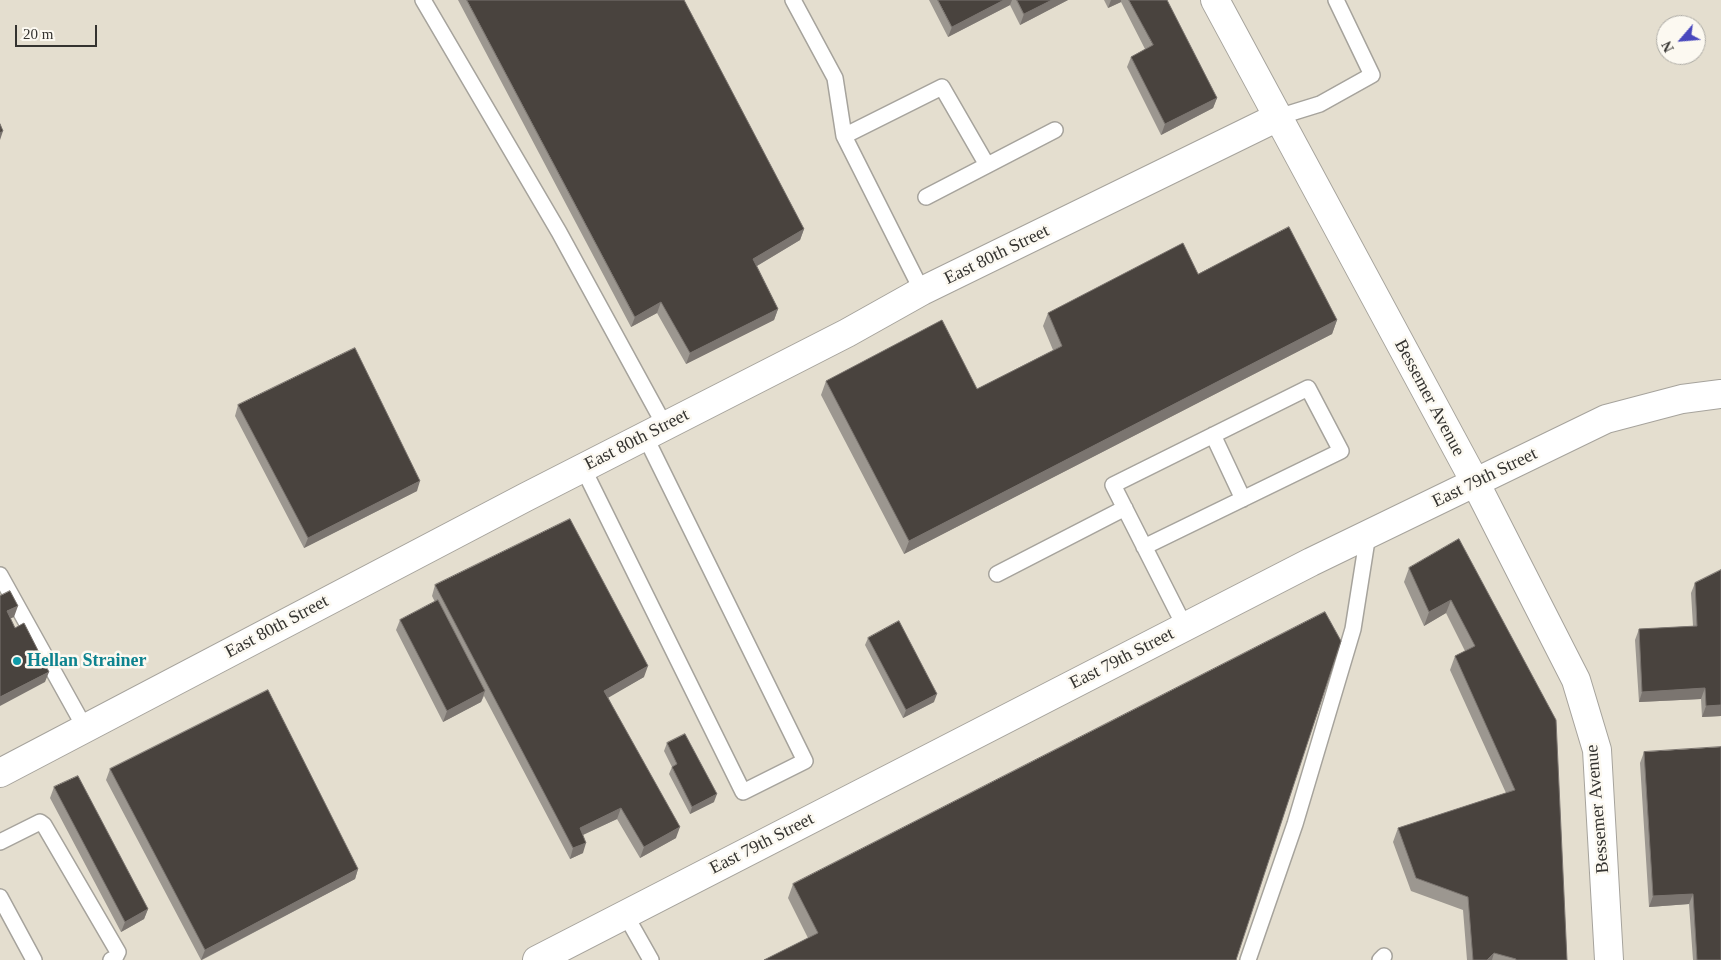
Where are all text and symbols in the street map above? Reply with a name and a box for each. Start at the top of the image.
scale bar [18,15,100,47]
north arrow [1656,15,1706,65]
text: 20 m [23,26,53,42]
text: N [1659,39,1677,54]
street label: East 80th Street [941,220,1053,290]
street label: Bessemer Avenue [1389,336,1469,460]
street label: East 80th Street [581,405,693,475]
street label: East 79th Street [1429,443,1541,513]
street label: East 80th Street [222,591,332,663]
street label: East 79th Street [1066,624,1178,694]
place label: Hellan Strainer [27,650,146,672]
marker: Hellan Strainer [11,655,23,667]
street label: Bessemer Avenue [1582,744,1614,874]
street label: East 79th Street [706,809,818,879]

